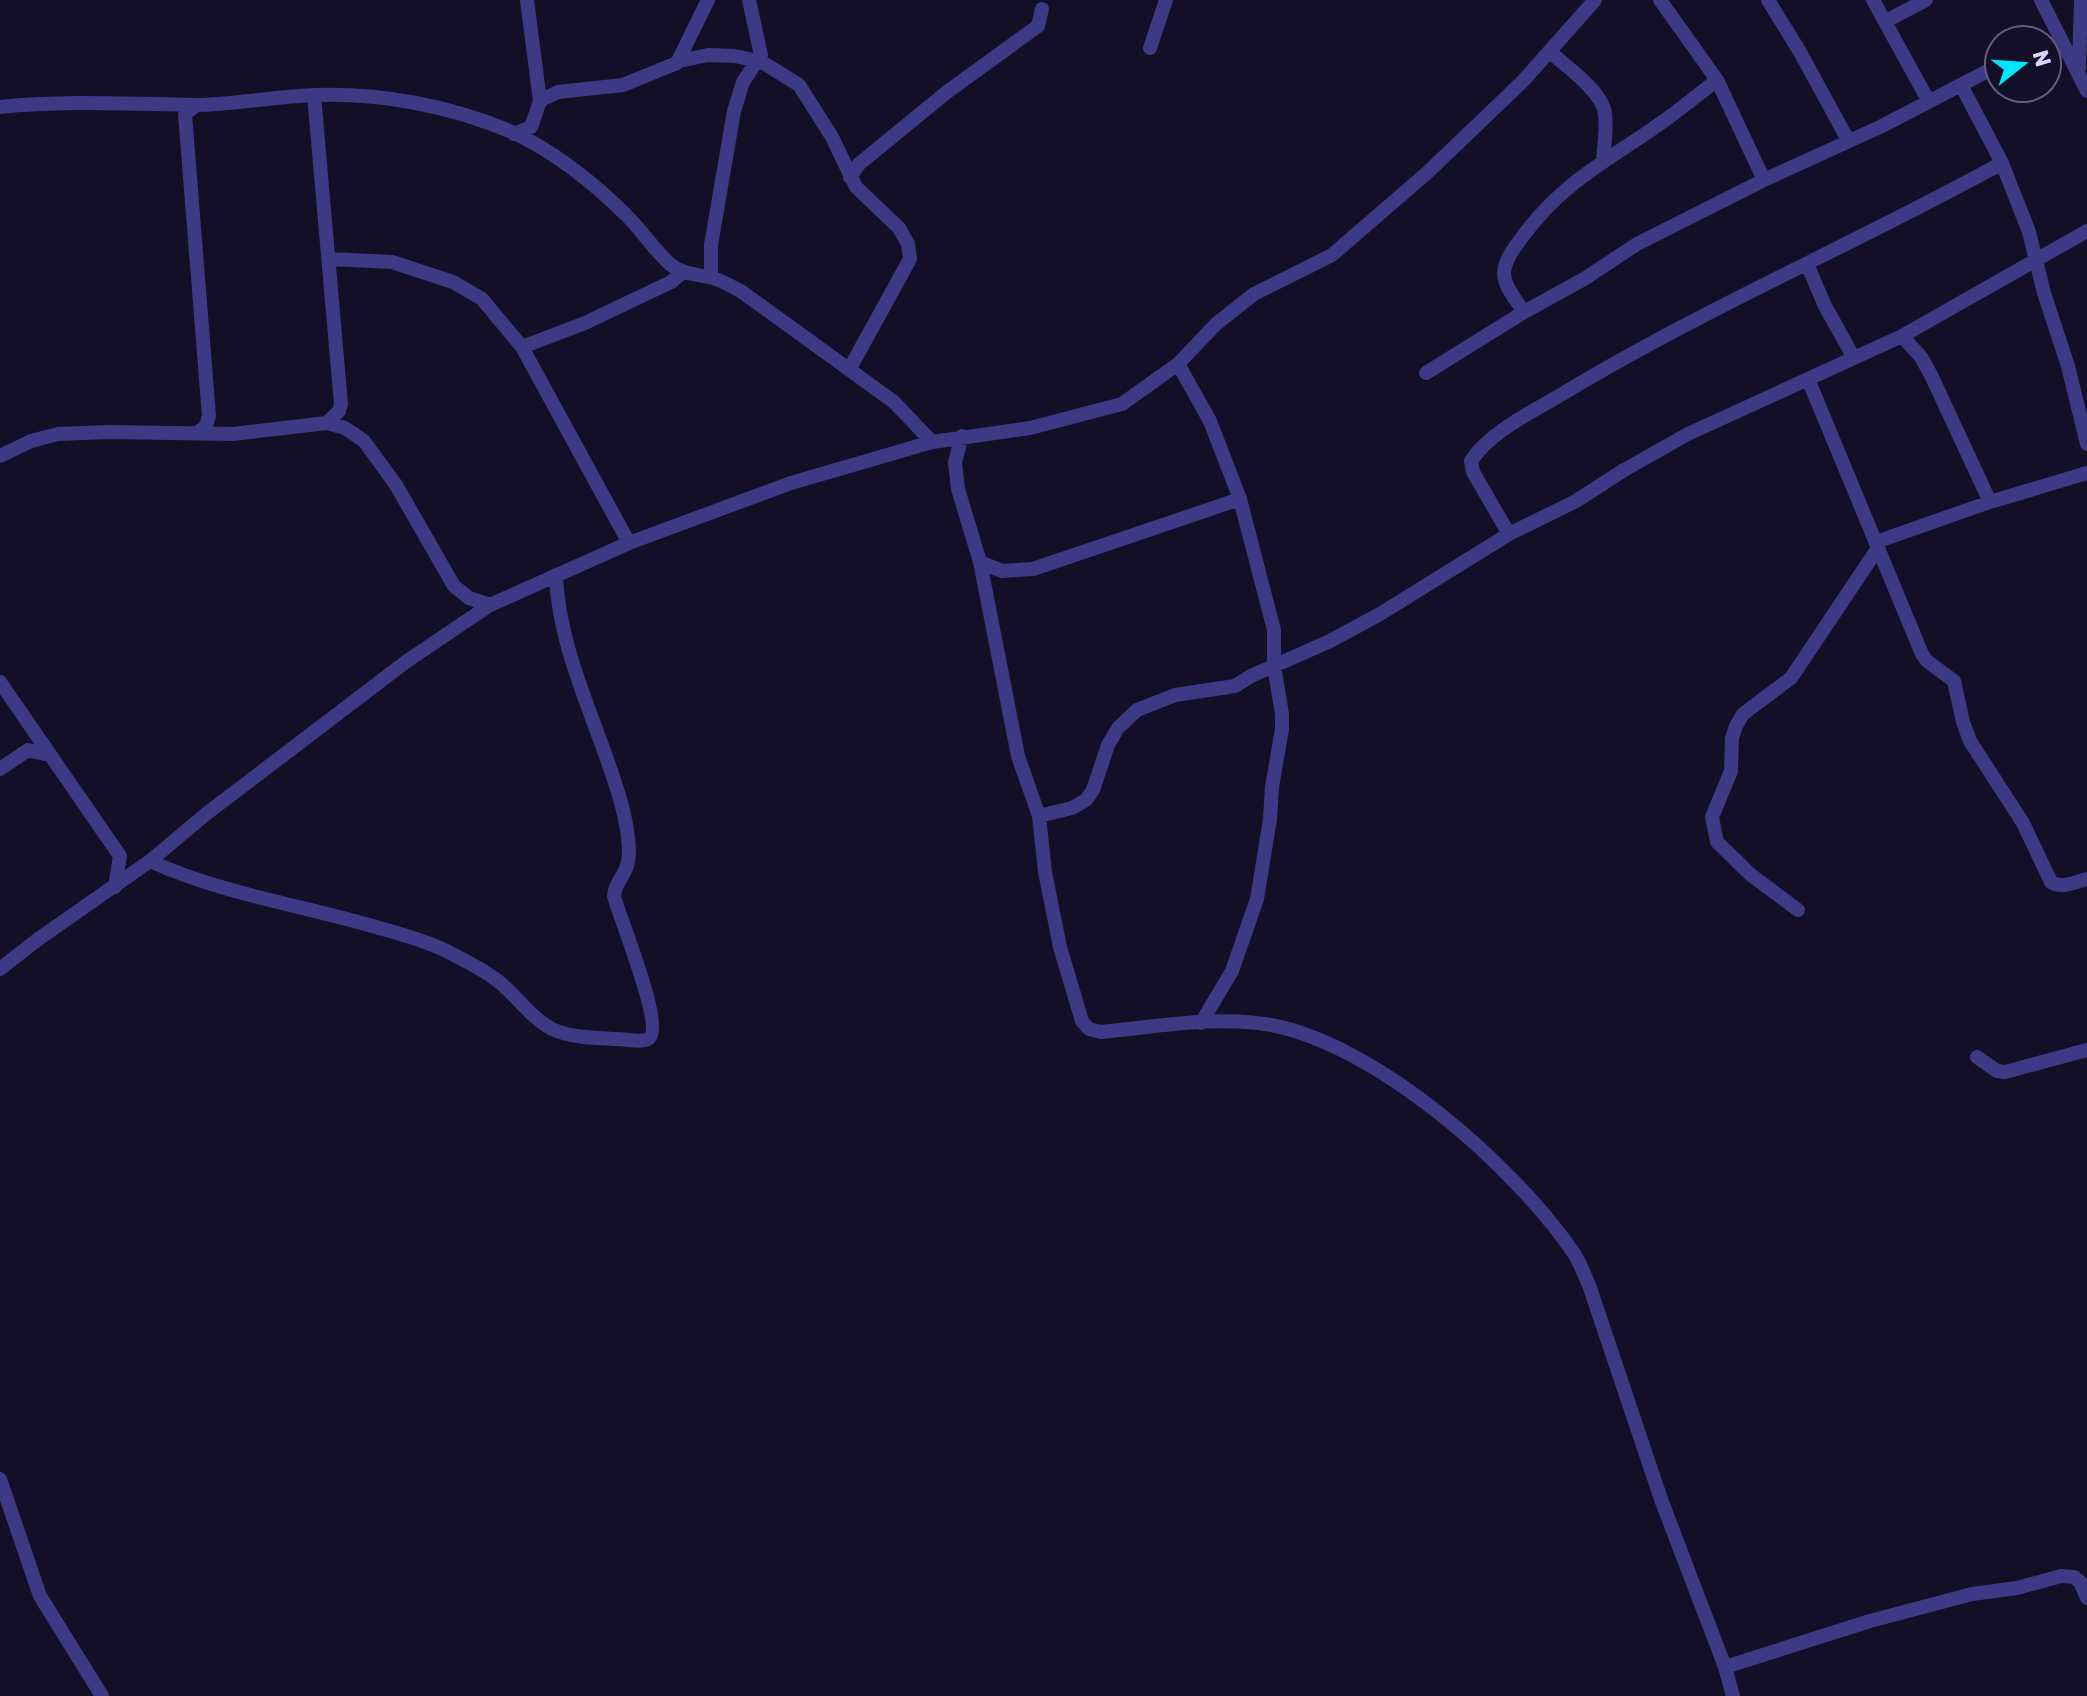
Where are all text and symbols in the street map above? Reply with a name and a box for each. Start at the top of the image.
north arrow [1983,24,2063,104]
text: N [2026,47,2057,70]

